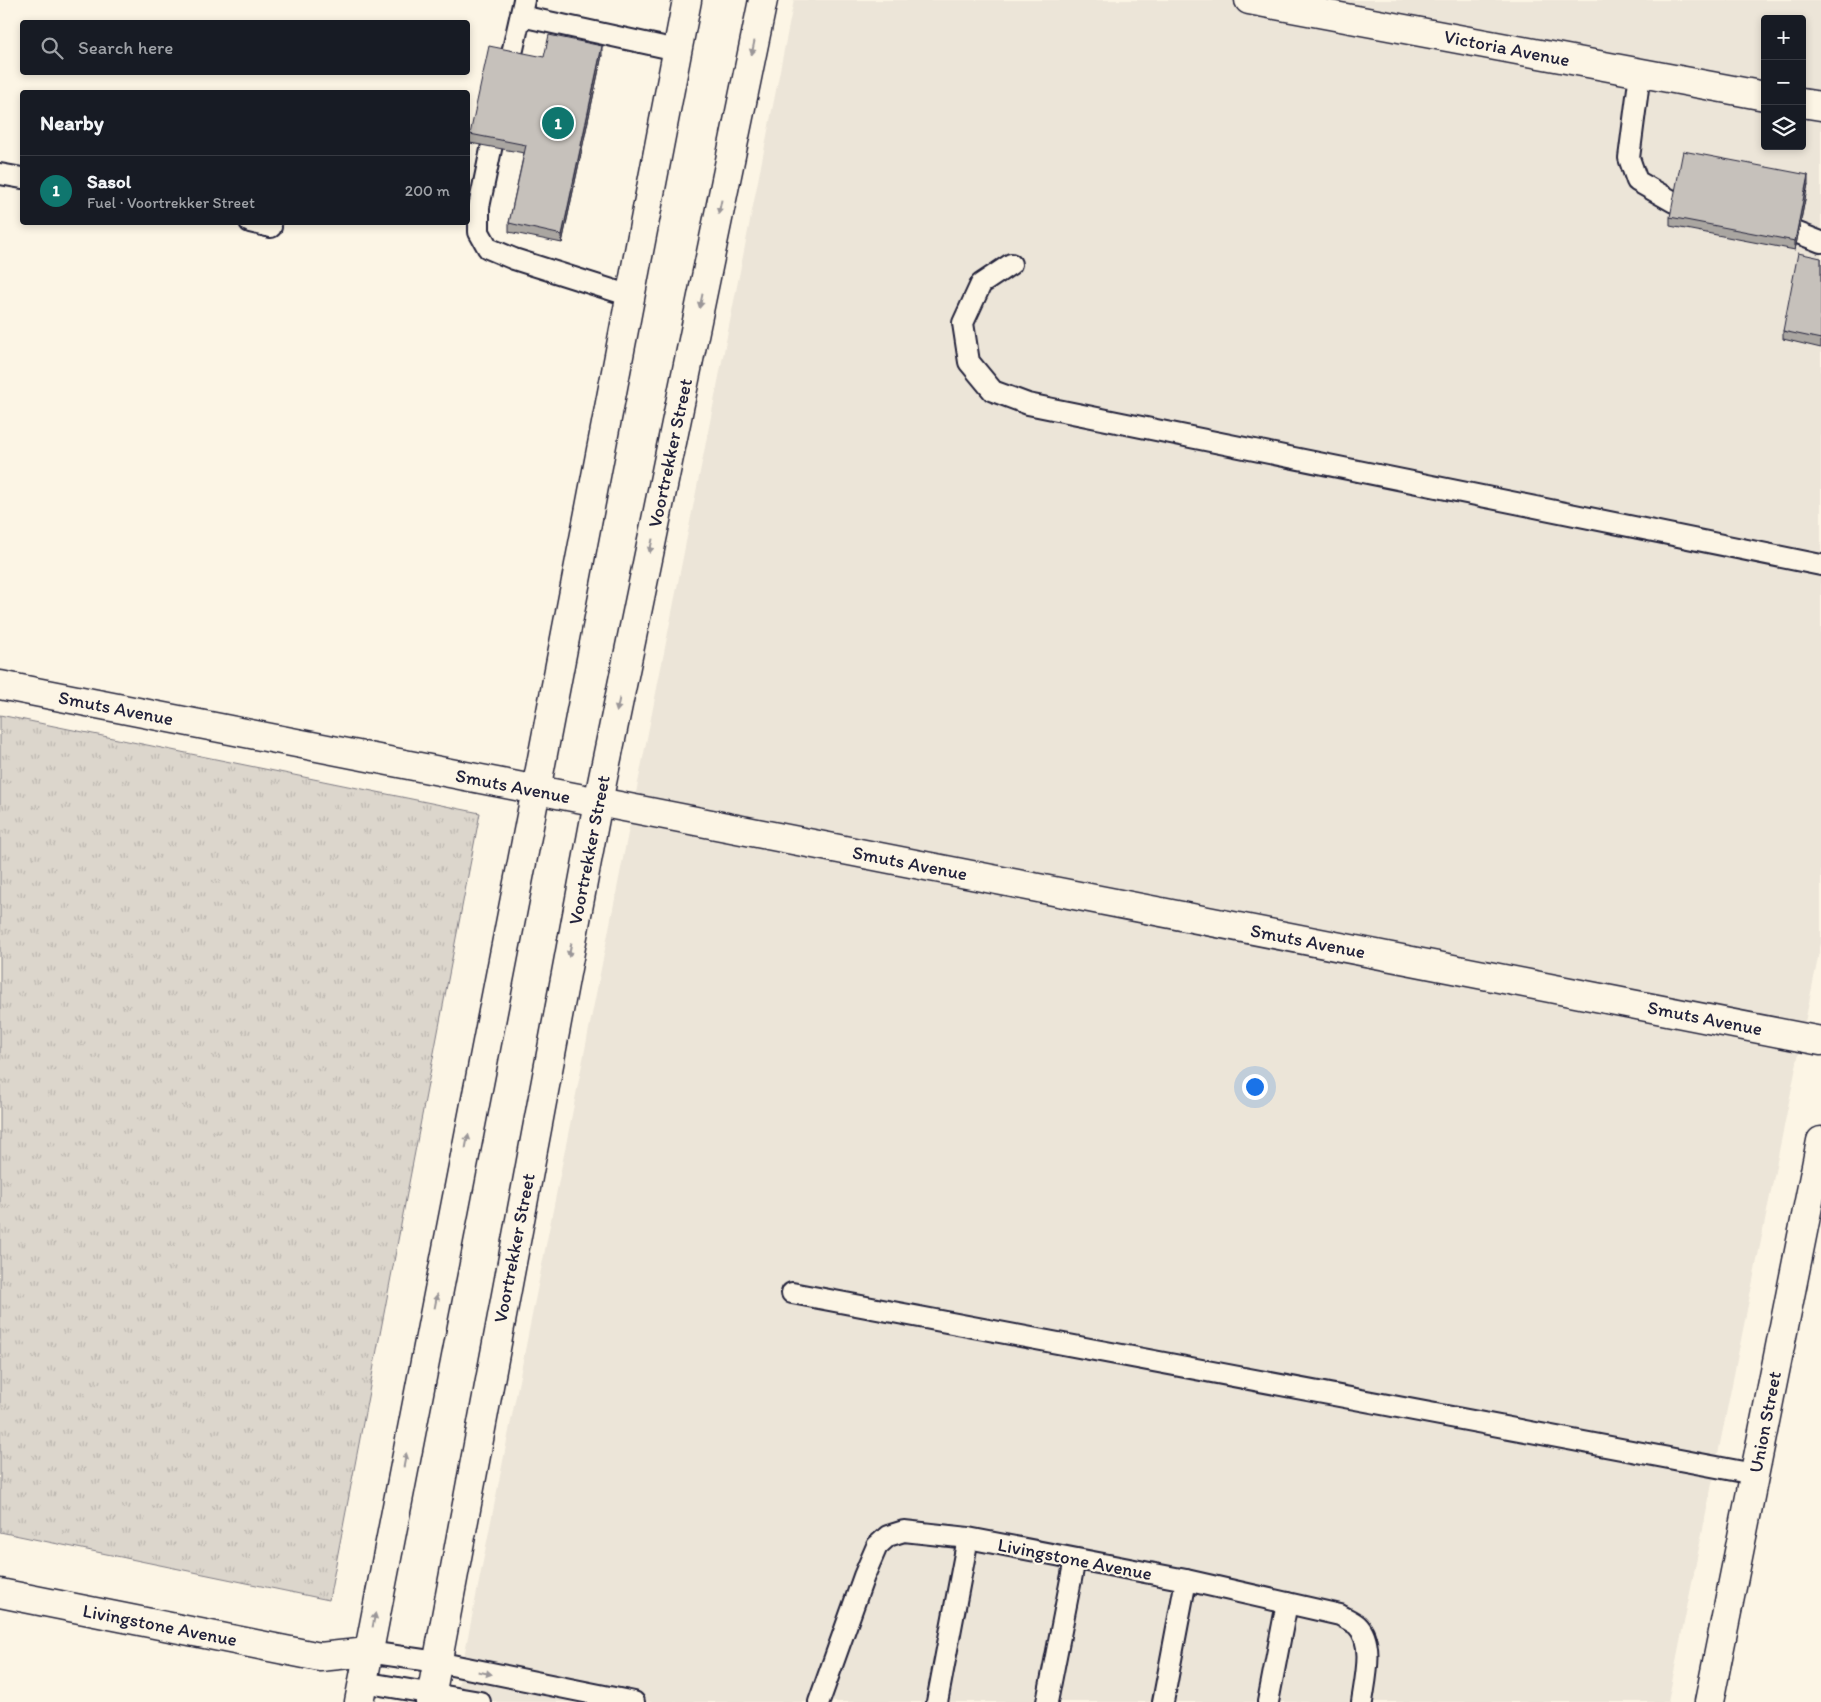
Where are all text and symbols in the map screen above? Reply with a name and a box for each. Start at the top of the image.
map controls [1761,15,1806,150]
button: + [1761,15,1806,60]
search box [20,20,470,75]
street label: Victoria Avenue [1442,25,1572,71]
icon: search [38,34,66,62]
text: Search here [78,36,173,59]
one-way arrow [749,40,757,55]
button: − [1761,60,1806,105]
pin: 1 [542,104,574,142]
button: layers [1761,105,1806,150]
text: Nearby [40,110,104,135]
text: Sasol [87,170,131,193]
text: 1 [52,181,60,200]
text: 200 m [405,181,450,200]
text: Fuel · Voortrekker Street [87,193,255,212]
one-way arrow [716,199,724,215]
one-way arrow [697,293,705,309]
street label: Voortrekker Street [643,376,697,530]
one-way arrow [646,538,654,554]
street label: Smuts Avenue [57,686,175,730]
one-way arrow [614,697,622,713]
street label: Smuts Avenue [454,764,572,808]
street label: Voortrekker Street [563,773,615,927]
street label: Smuts Avenue [851,841,969,885]
street label: Smuts Avenue [1249,919,1367,963]
one-way arrow [566,943,574,958]
street label: Smuts Avenue [1646,996,1764,1040]
your location [1242,1074,1268,1100]
one-way arrow [464,1133,472,1149]
street label: Voortrekker Street [488,1171,540,1325]
one-way arrow [433,1292,441,1308]
street label: Union Street [1744,1369,1786,1475]
one-way arrow [402,1452,410,1468]
street label: Livingstone Avenue [996,1533,1154,1585]
street label: Livingstone Avenue [81,1599,239,1651]
one-way arrow [371,1611,379,1627]
one-way arrow [477,1669,492,1677]

